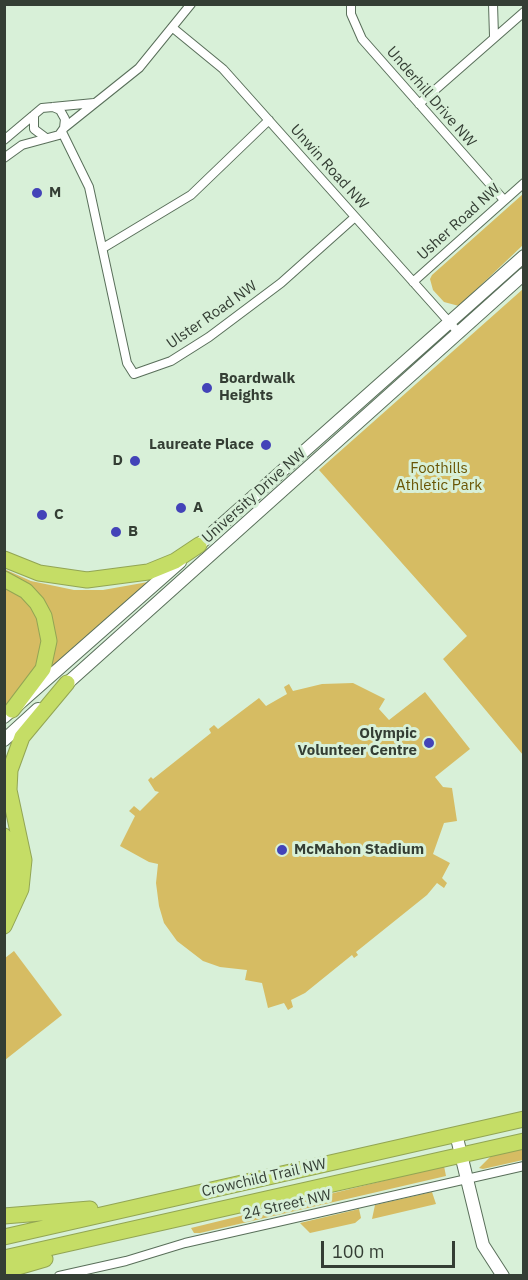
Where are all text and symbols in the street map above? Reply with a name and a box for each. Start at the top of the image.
street label: Underhill Drive NW [382,43,480,151]
street label: Unwin Road NW [286,121,372,213]
street label: Usher Road NW [414,180,504,264]
place label: M [49,184,61,202]
marker: M [30,186,44,200]
street label: Ulster Road NW [163,277,261,353]
place label: Boardwalk Heights [219,370,295,405]
marker: Boardwalk Heights [200,381,214,395]
place label: Laureate Place [149,436,254,454]
marker: Laureate Place [259,438,273,452]
street label: University Drive NW [199,445,309,547]
place label: D [113,452,123,470]
marker: D [128,454,142,468]
park label: Foothills Athletic Park [396,460,482,495]
place label: A [193,499,203,517]
marker: A [174,501,188,515]
place label: C [54,506,64,524]
marker: C [35,508,49,522]
place label: B [128,523,138,541]
marker: B [109,525,123,539]
place label: Olympic Volunteer Centre [297,725,417,760]
marker: Olympic Volunteer Centre [422,736,436,750]
place label: McMahon Stadium [294,841,424,859]
marker: McMahon Stadium [275,843,289,857]
street label: Crowchild Trail NW [200,1155,328,1201]
street label: 24 Street NW [241,1186,333,1224]
scale bar [324,1229,458,1267]
text: 100 m [332,1240,384,1263]

